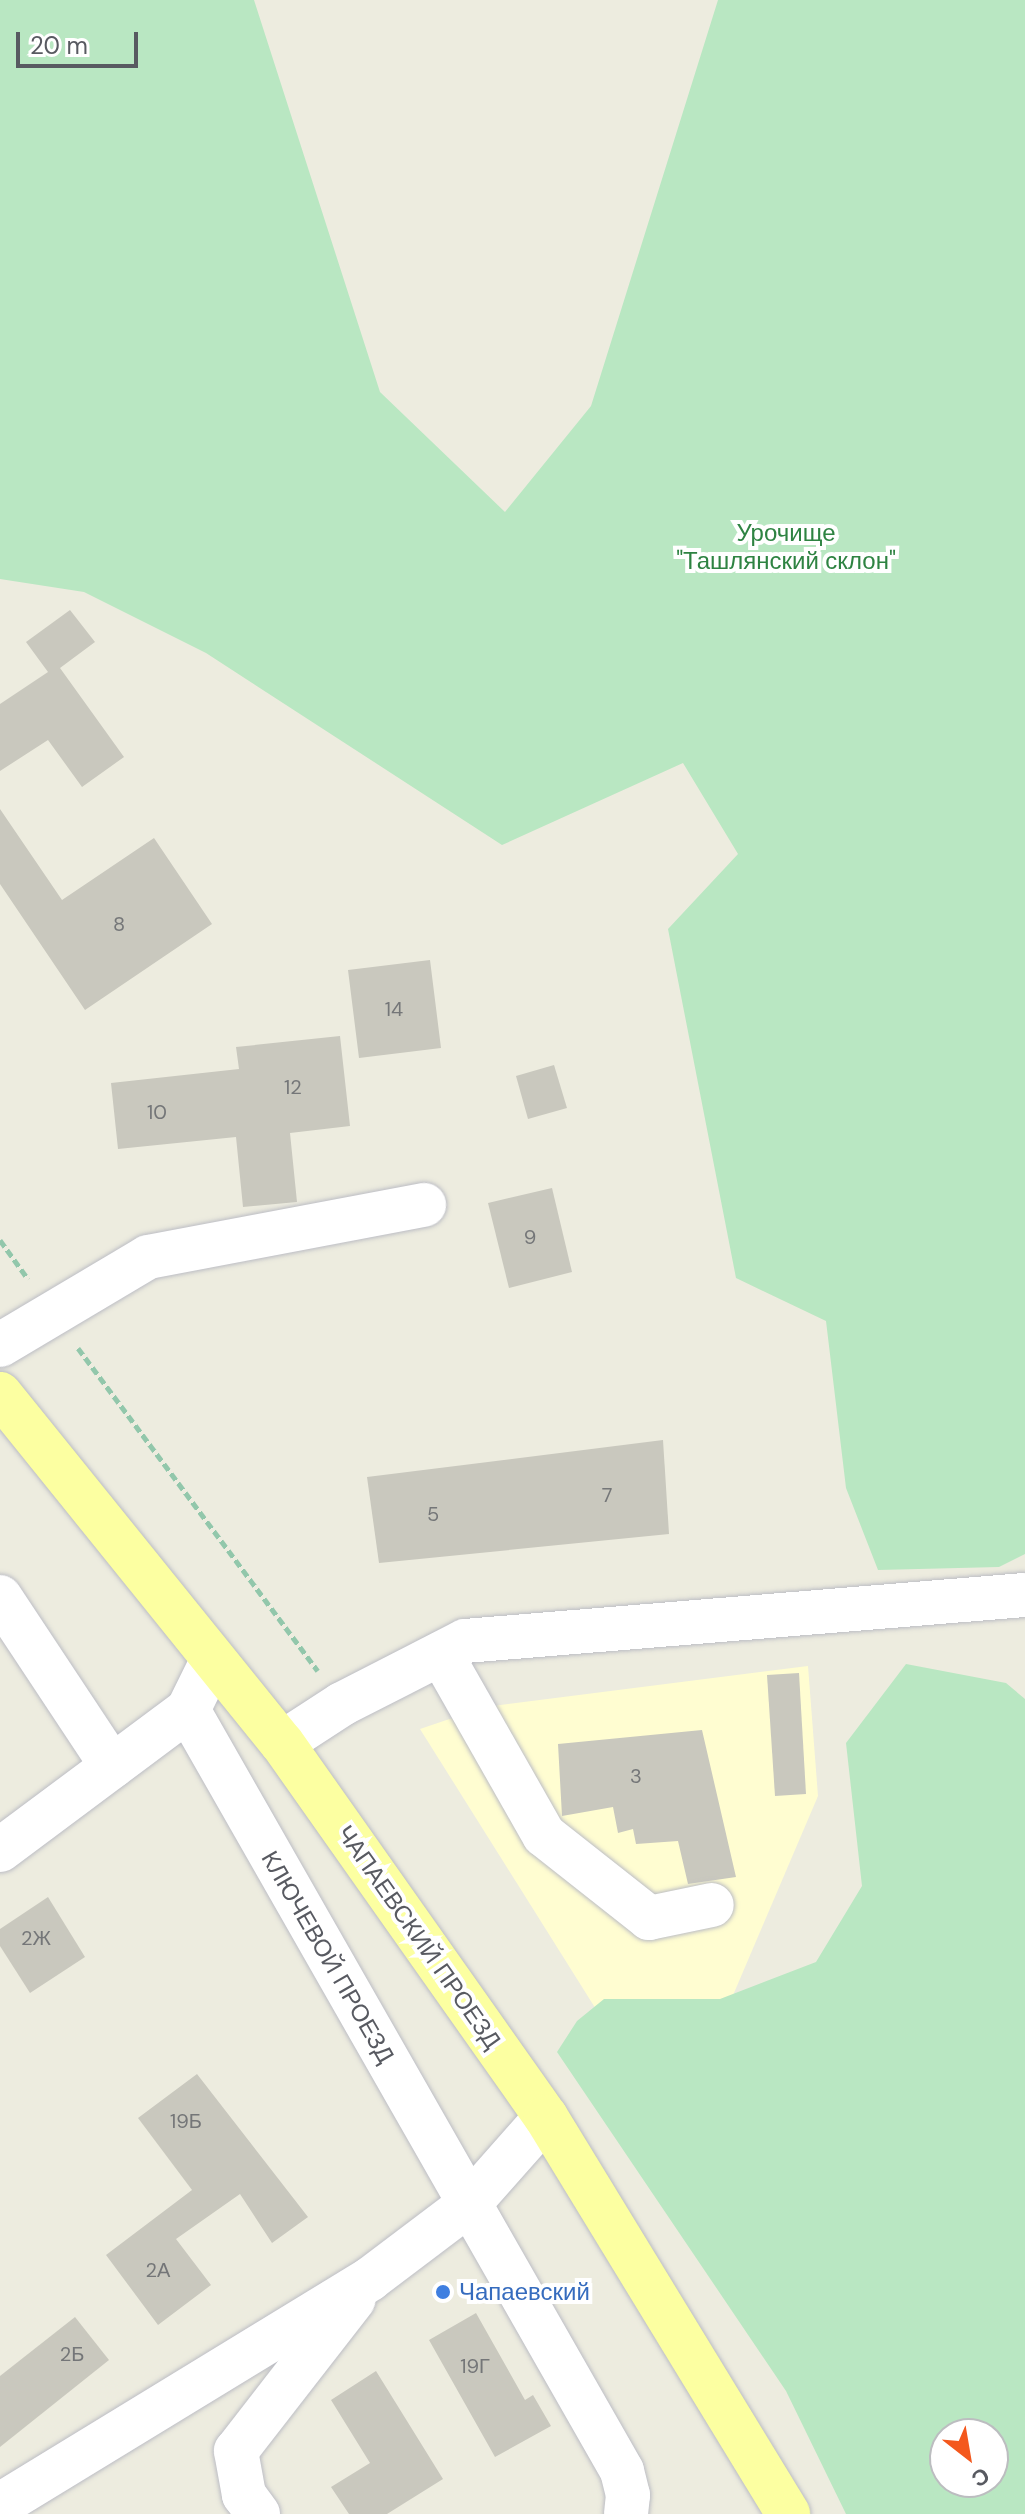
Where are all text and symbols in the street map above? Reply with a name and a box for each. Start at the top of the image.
scale bar [20,16,142,66]
text: 20 m [30,30,88,61]
park label: Урочище "Ташлянский склон" [676,519,896,575]
house number: 8 [113,912,125,936]
house number: 14 [385,997,403,1021]
house number: 12 [284,1075,302,1099]
house number: 10 [147,1100,167,1124]
house number: 9 [524,1225,536,1249]
house number: 7 [602,1483,612,1507]
house number: 5 [427,1502,439,1526]
house number: 3 [630,1764,642,1788]
street label: ЧАПАЕВСКИЙ ПРОЕЗД [331,1820,507,2054]
street label: КЛЮЧЕВОЙ ПРОЕЗД [255,1846,401,2068]
house number: 2Ж [21,1926,51,1950]
house number: 19Б [170,2109,202,2133]
house number: 2А [146,2258,170,2282]
place label: Чапаевский [459,2278,590,2306]
marker: Чапаевский [434,2283,452,2301]
house number: 2Б [60,2342,84,2366]
house number: 19Г [460,2354,490,2378]
north arrow [929,2418,1009,2498]
text: С [966,2461,995,2494]

